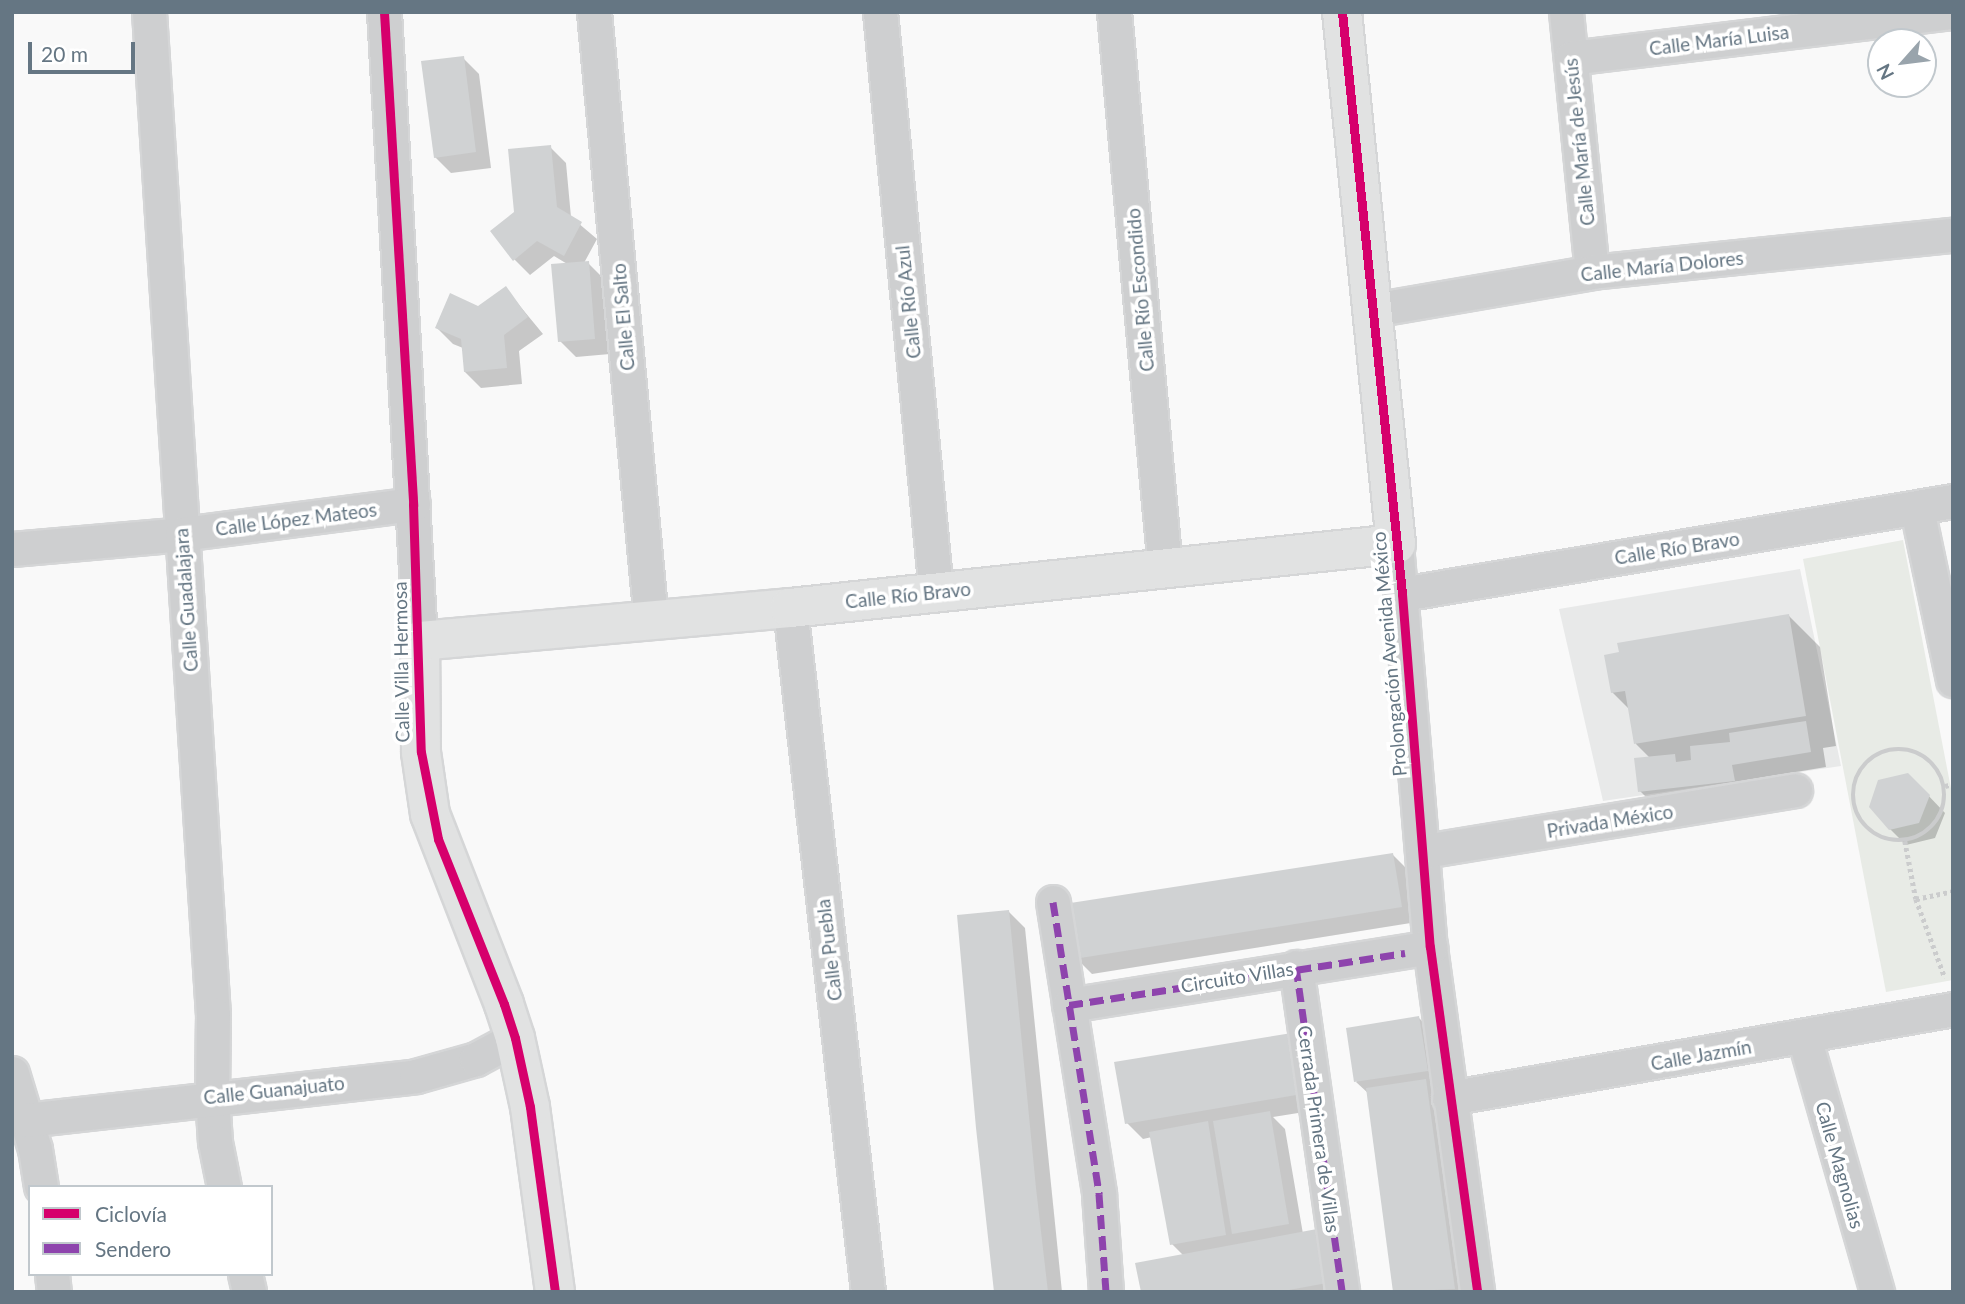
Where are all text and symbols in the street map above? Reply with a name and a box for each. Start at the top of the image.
street label: Calle María Luisa [1648,20,1790,60]
scale bar [32,28,138,72]
north arrow [1867,28,1937,98]
text: 20 m [41,41,88,66]
street label: Calle María de Jesús [1559,57,1599,227]
text: N [1871,60,1898,84]
street label: Calle Río Escondido [1122,207,1158,373]
street label: Calle Río Azul [891,244,925,360]
street label: Calle María Dolores [1579,246,1745,286]
street label: Calle El Salto [607,262,639,372]
street label: Calle López Mateos [214,498,378,540]
street label: Calle Guadalajara [170,527,202,673]
street label: Calle Río Bravo [1613,527,1741,569]
street label: Prolongación Avenida México [1367,530,1411,778]
street label: Calle Río Bravo [844,577,972,613]
street label: Calle Villa Hermosa [388,581,414,743]
street label: Privada México [1545,800,1675,842]
street label: Calle Puebla [811,898,847,1002]
street label: Circuito Villas [1179,957,1295,997]
street label: Cerrada Primera de Villas [1293,1024,1345,1234]
street label: Calle Jazmín [1649,1035,1753,1075]
street label: Calle Guanajuato [202,1071,346,1109]
street label: Calle Magnolias [1811,1099,1869,1231]
legend [28,1185,273,1276]
text: Ciclovía [95,1201,167,1226]
text: Sendero [95,1236,171,1261]

